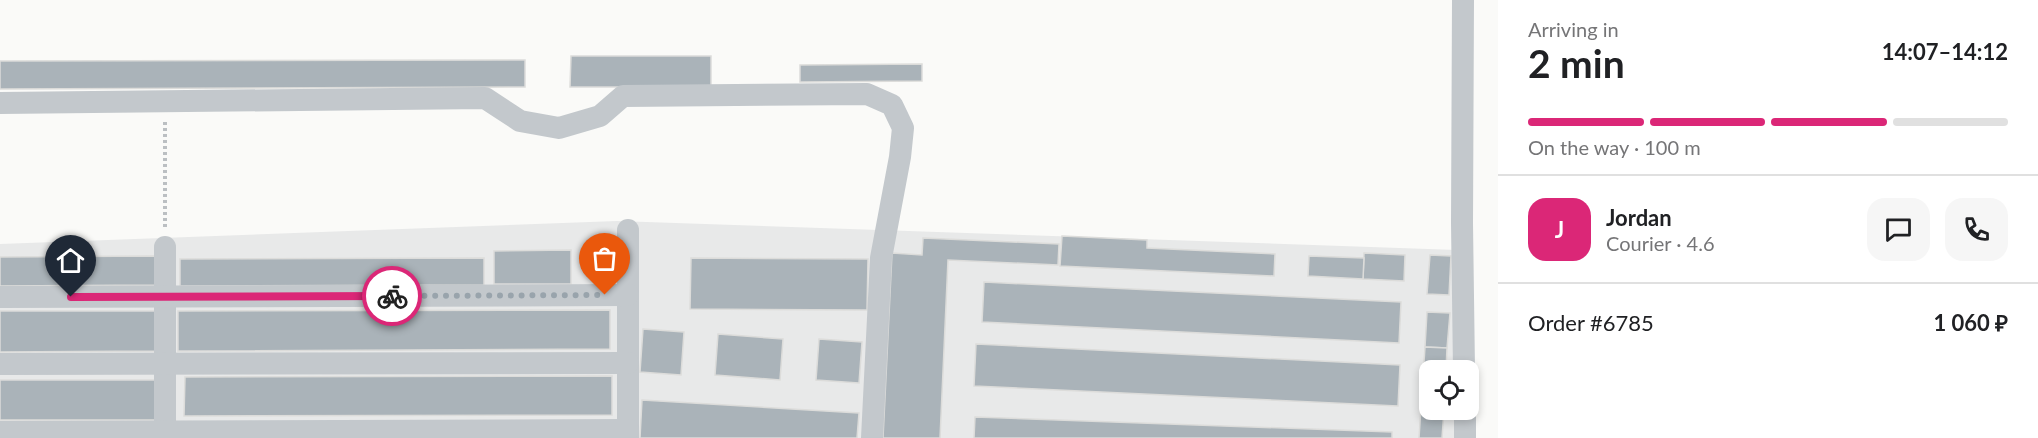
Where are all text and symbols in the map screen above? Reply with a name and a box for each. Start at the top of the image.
text: Arriving in [1528,17,1619,41]
text: 14:07–14:12 [1882,38,2008,65]
text: 2 min [1528,40,1625,86]
text: On the way · 100 m [1528,135,1701,159]
button: chat [1867,198,1930,261]
button: phone [1945,198,2008,261]
text: Jordan [1606,204,1672,231]
text: J [1555,216,1564,243]
text: Courier · 4.6 [1606,231,1715,255]
pin [579,233,630,295]
pin [45,235,96,297]
icon: bag [588,242,621,275]
icon: home [54,244,87,277]
courier [362,266,422,326]
icon: bike [376,280,409,313]
text: Order #6785 [1528,309,1654,336]
text: 1 060 ₽ [1933,309,2008,336]
map controls [1419,360,1479,420]
button: locate [1419,360,1479,420]

